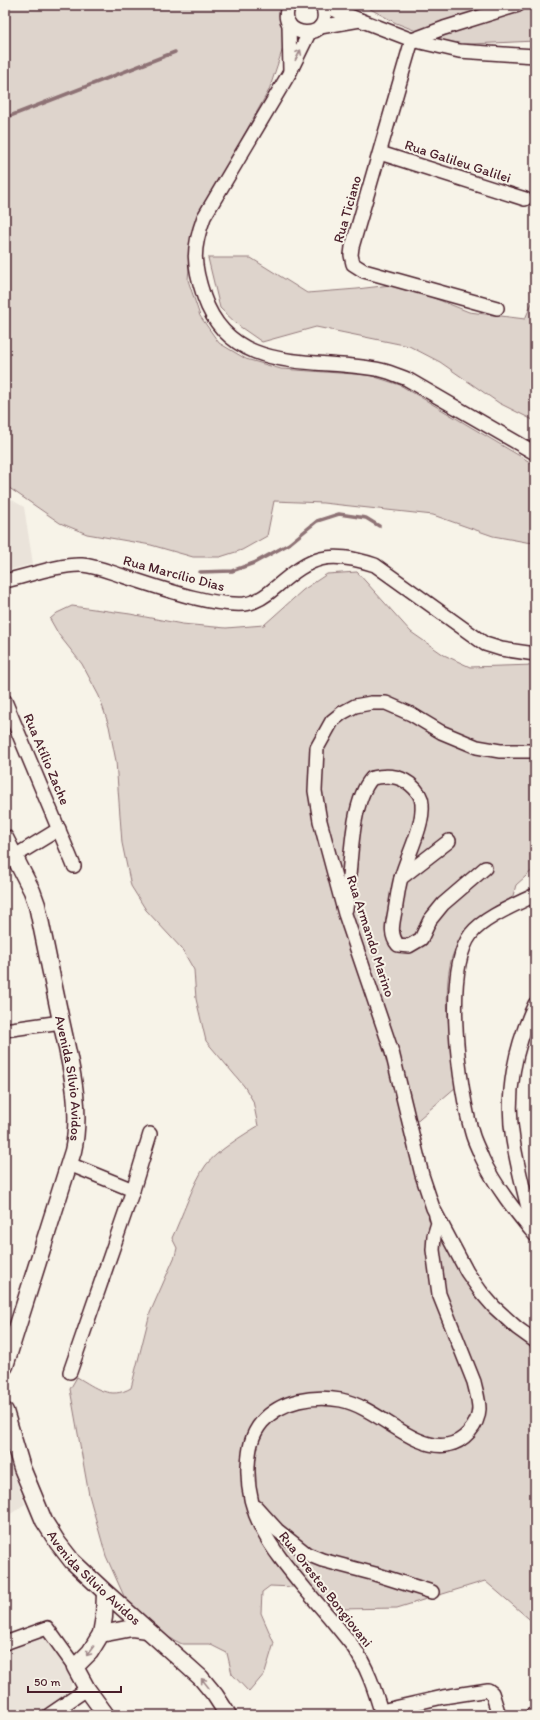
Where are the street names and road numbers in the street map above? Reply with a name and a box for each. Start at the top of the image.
street label: Rua Galileu Galilei [402,136,513,187]
street label: Rua Ticiano [330,174,365,245]
street label: Rua Marcílio Dias [121,552,227,595]
street label: Rua Atílio Zache [20,711,74,808]
street label: Rua Armando Marino [343,873,398,999]
street label: Avenida Sílvio Avidos [51,1014,84,1142]
street label: Avenida Sílvio Avidos [43,1527,144,1629]
street label: Rua Orestes Bongiovani [275,1528,376,1651]

